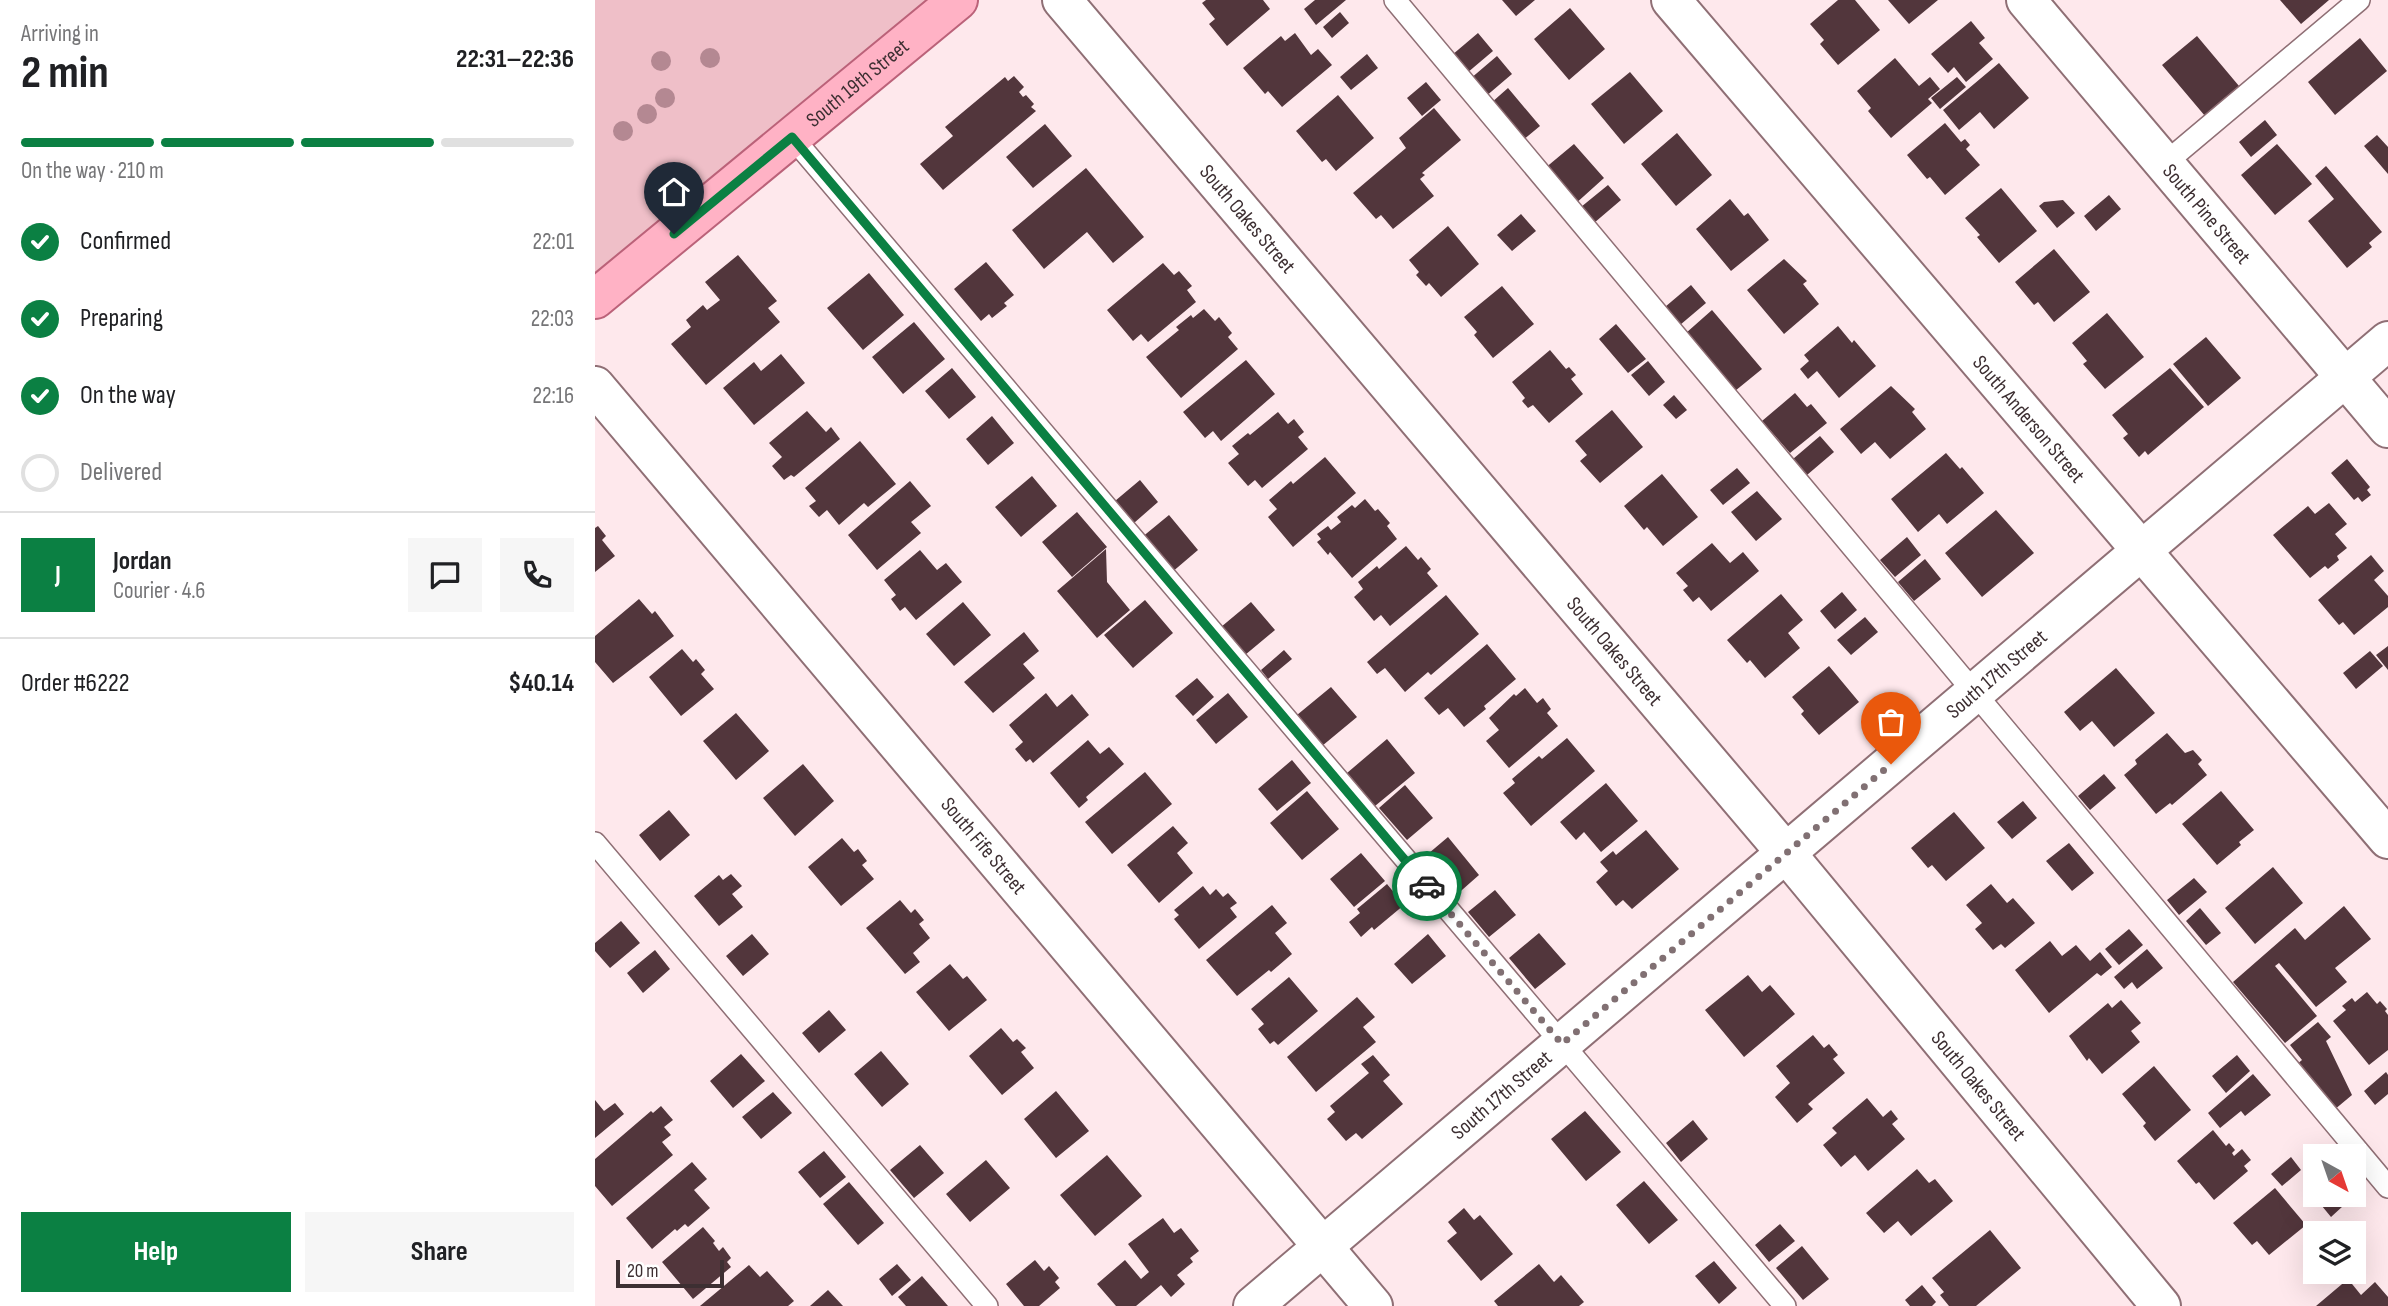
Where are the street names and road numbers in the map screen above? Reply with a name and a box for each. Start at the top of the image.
street label: South 19th Street [801,33,914,132]
street label: South Oakes Street [1195,159,1301,278]
street label: South Pine Street [2157,159,2256,269]
street label: South Anderson Street [1968,350,2090,488]
street label: South Oakes Street [1561,592,1668,711]
street label: South 17th Street [1941,624,2052,724]
street label: South Fife Street [936,792,1032,899]
street label: South Oakes Street [1926,1026,2031,1146]
street label: South 17th Street [1446,1045,1557,1145]

